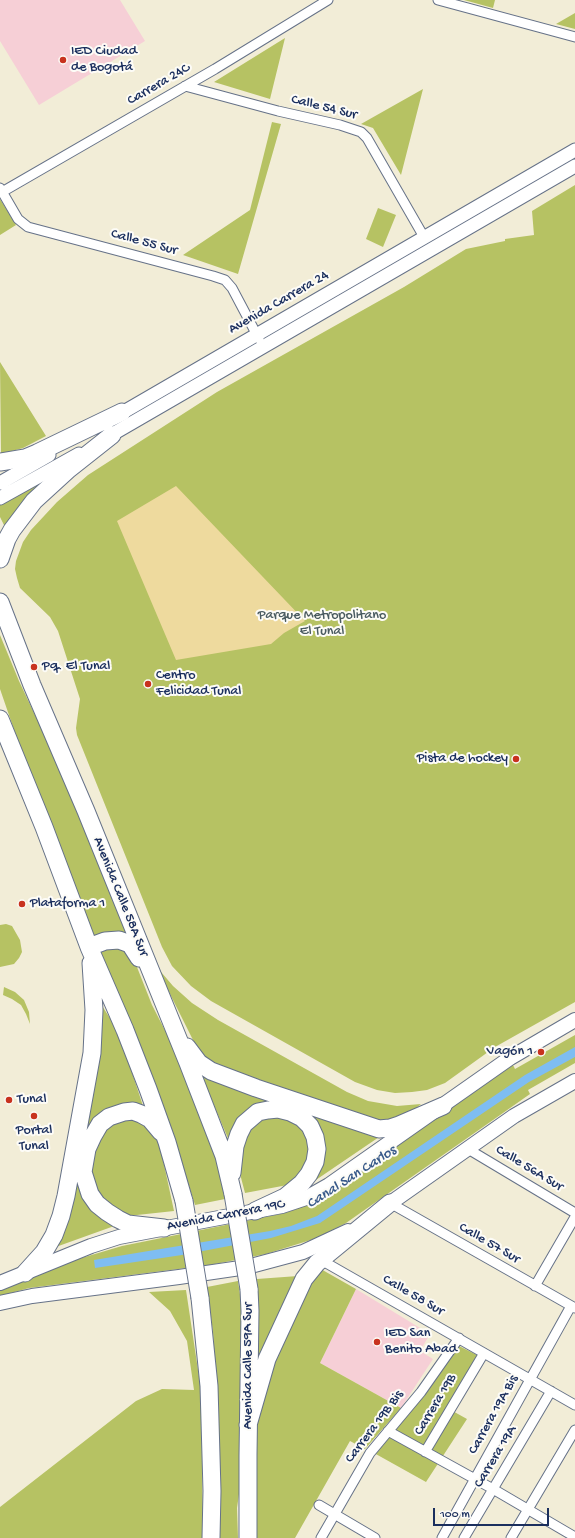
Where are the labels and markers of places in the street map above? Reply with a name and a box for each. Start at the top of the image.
place label: IED Ciudad de Bogotá [71,44,137,76]
marker: IED Ciudad de Bogotá [58,55,68,65]
place label: Pq. El Tunal [42,659,110,675]
marker: Pq. El Tunal [29,662,39,672]
place label: Centro Felicidad Tunal [156,668,241,700]
marker: Centro Felicidad Tunal [143,679,153,689]
place label: Pista de hockey [417,751,508,767]
marker: Pista de hockey [511,754,521,764]
place label: Plataforma 1 [30,896,105,912]
marker: Plataforma 1 [17,899,27,909]
place label: Vagón 1 [487,1044,533,1060]
marker: Vagón 1 [536,1047,546,1057]
place label: Tunal [17,1092,46,1108]
marker: Tunal [4,1095,14,1105]
marker: Portal Tunal [29,1111,39,1121]
place label: Portal Tunal [16,1123,52,1156]
place label: IED San Benito Abad [385,1326,457,1358]
marker: IED San Benito Abad [372,1337,382,1347]

